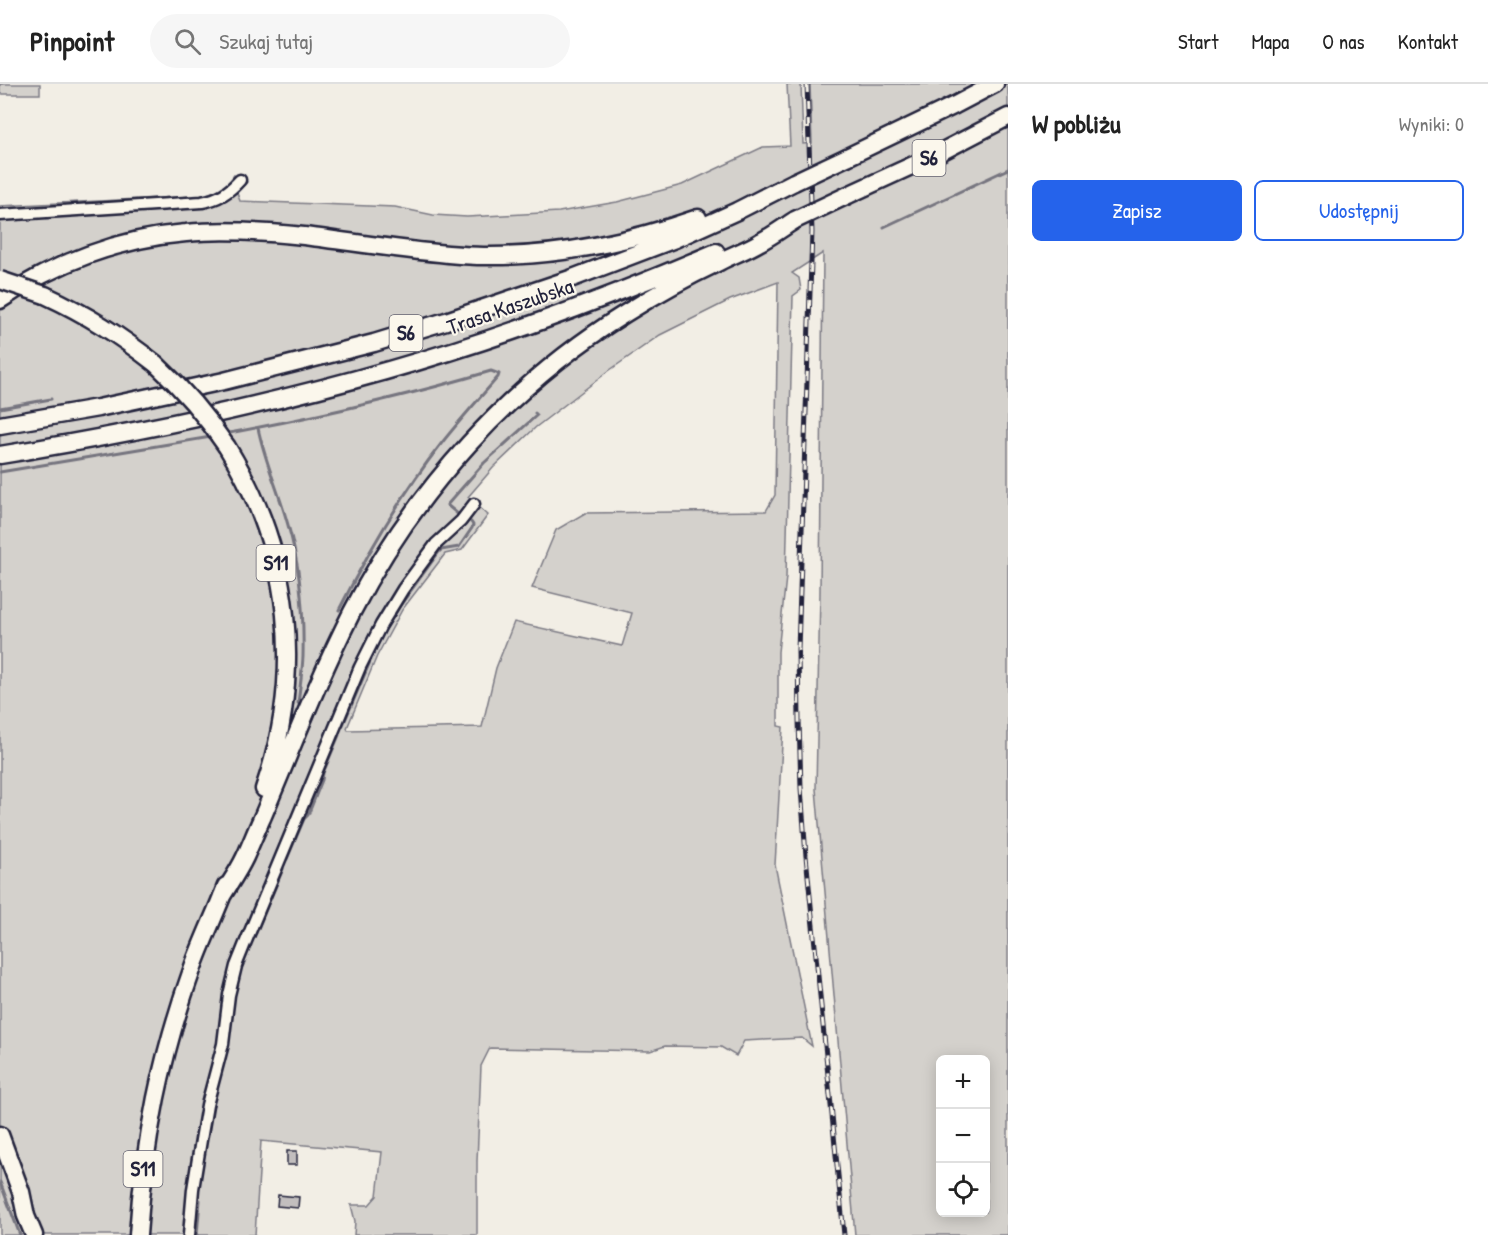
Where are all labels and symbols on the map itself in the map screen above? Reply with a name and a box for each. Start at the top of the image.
road number: S6 [912,140,946,176]
street label: Trasa Kaszubska [443,270,577,342]
road number: S6 [390,315,422,351]
road number: S11 [256,545,296,581]
road number: S11 [124,1151,162,1187]

